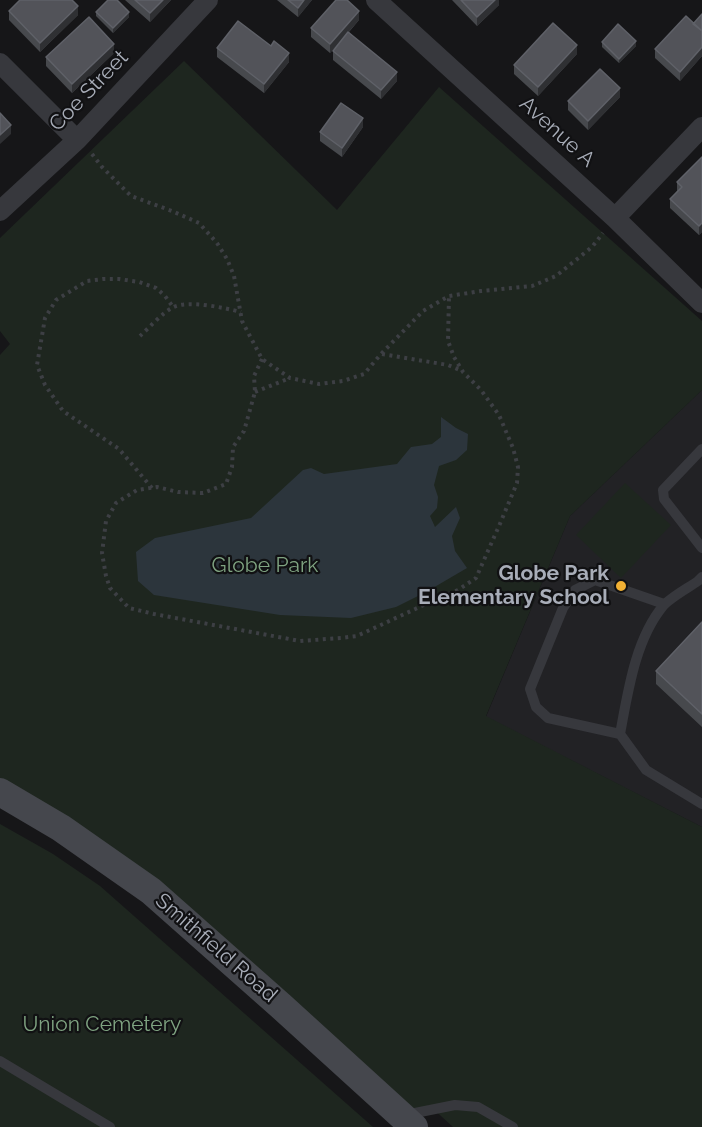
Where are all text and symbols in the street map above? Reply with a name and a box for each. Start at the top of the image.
street label: Coe Street [44,45,134,137]
street label: Avenue A [514,91,600,173]
park label: Globe Park [212,553,318,579]
place label: Globe Park Elementary School [418,561,609,611]
marker: Globe Park Elementary School [614,579,628,593]
street label: Smithfield Road [150,888,282,1008]
park label: Union Cemetery [23,1012,181,1038]

